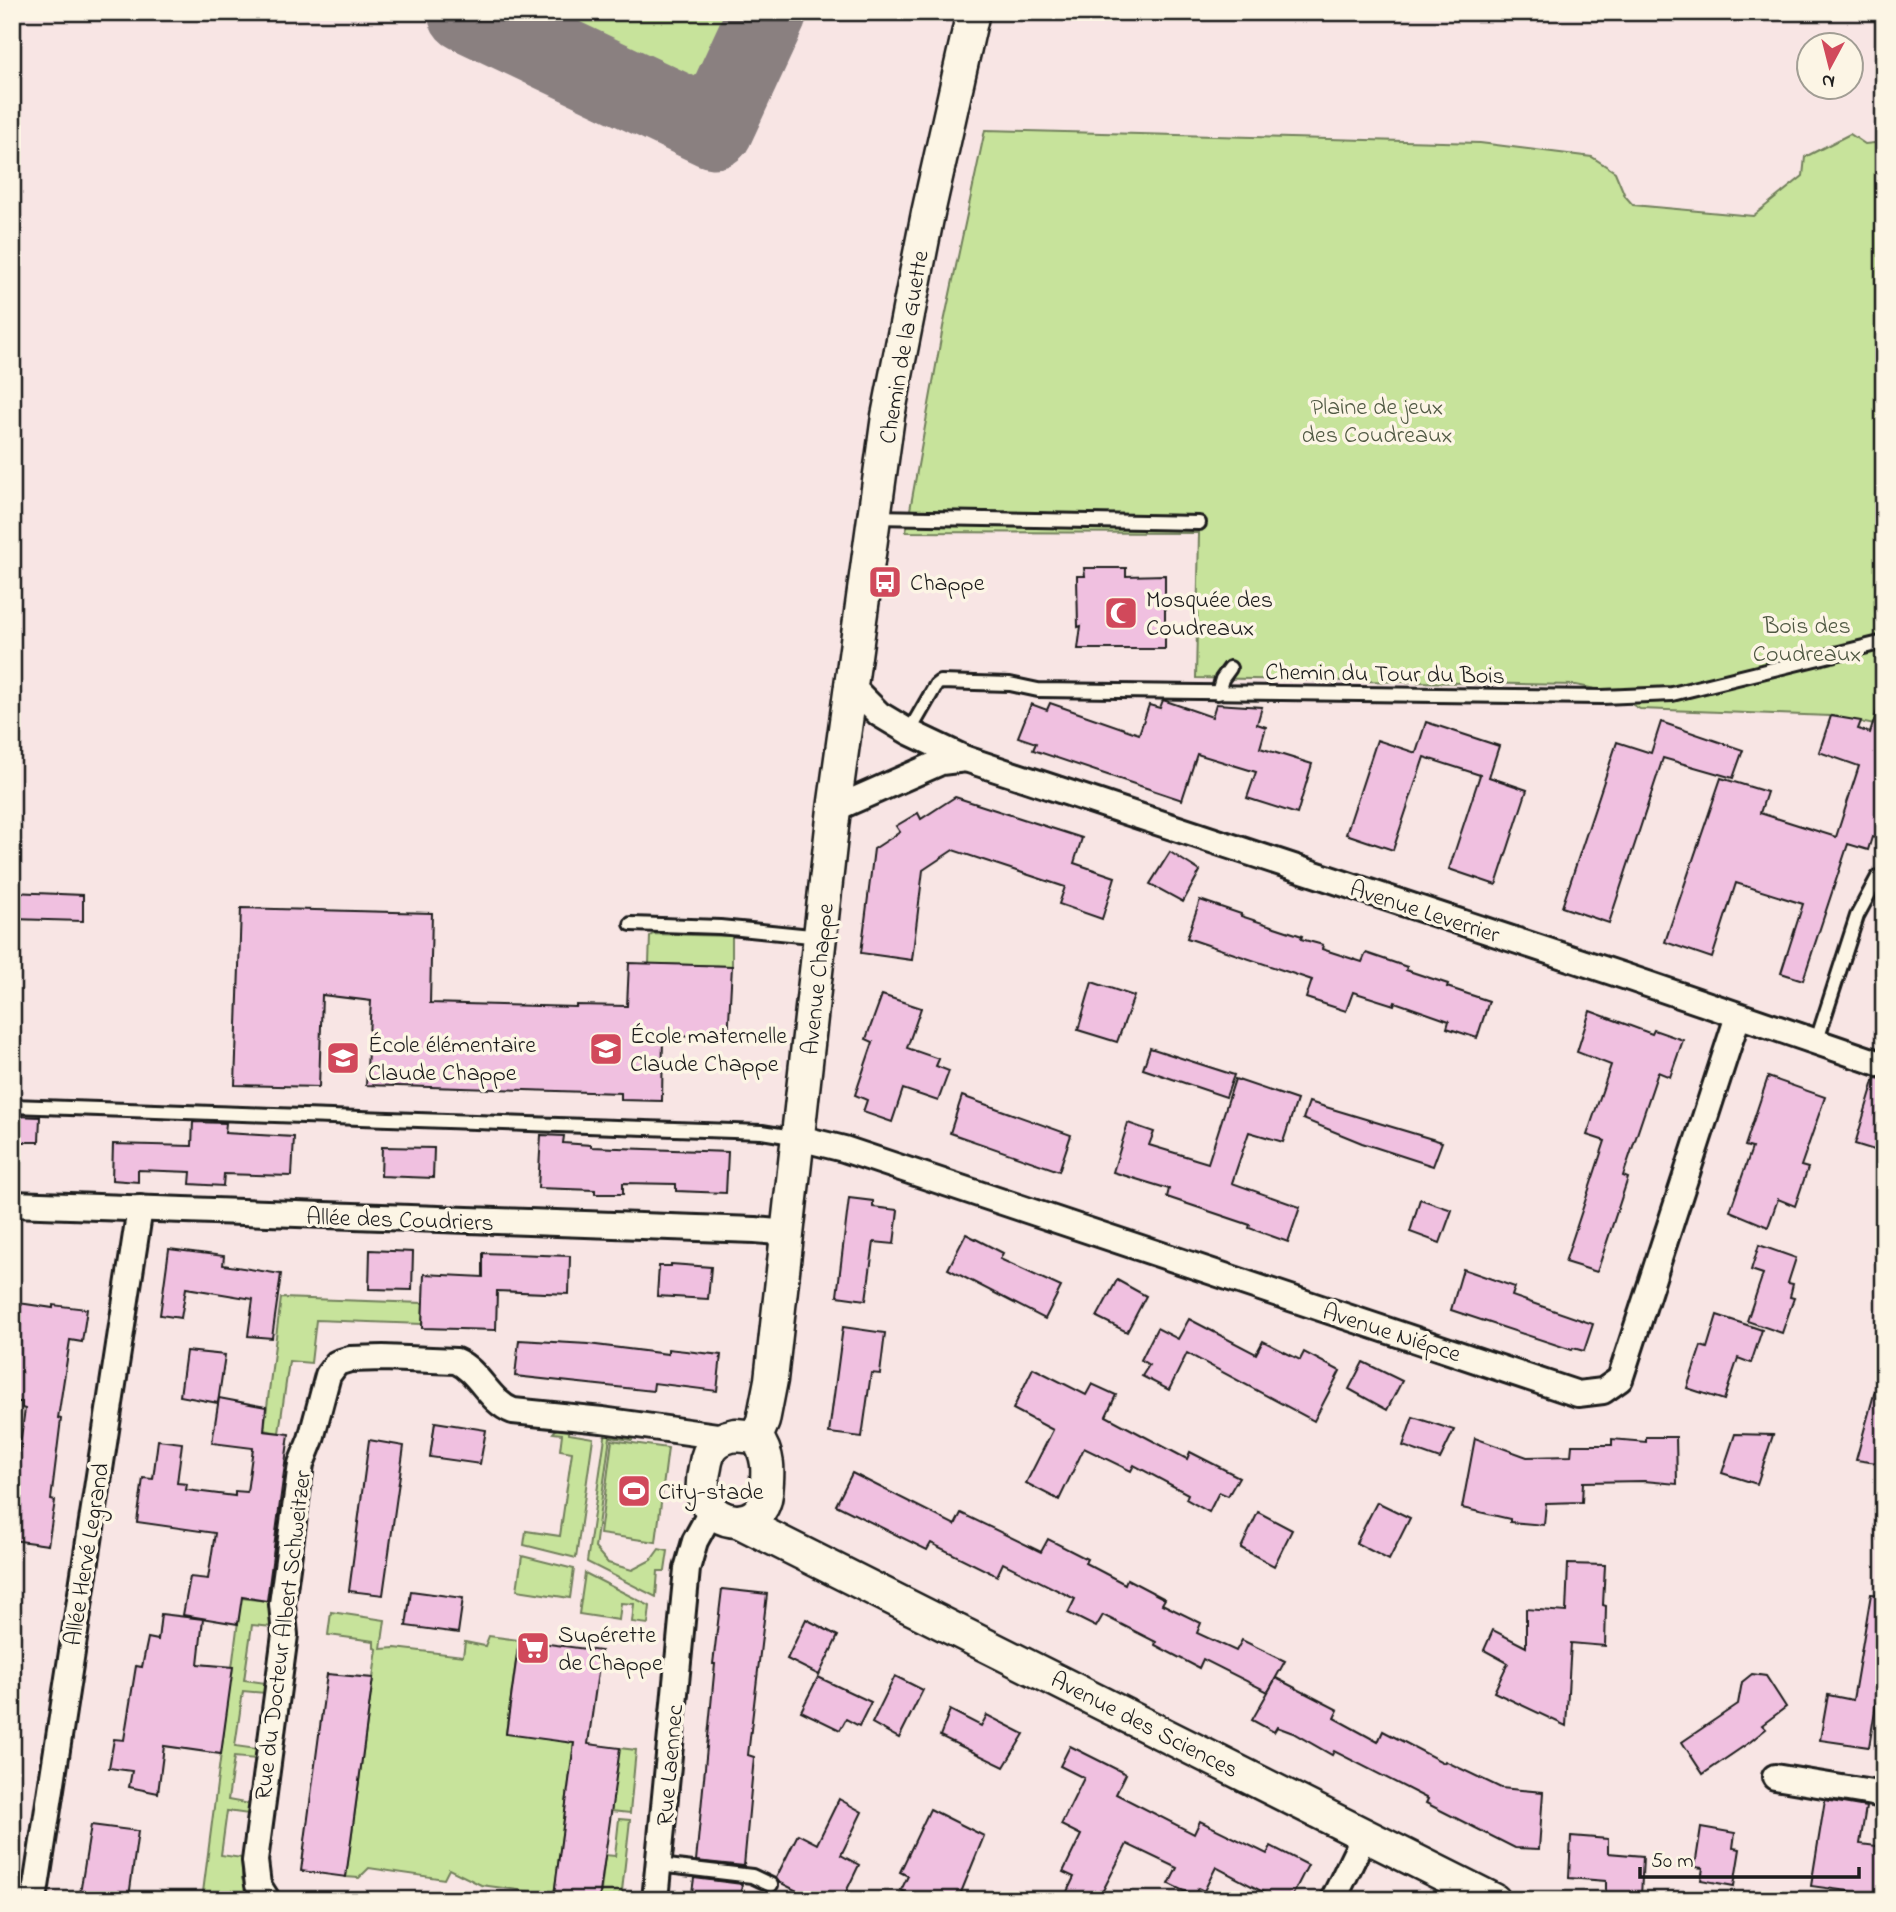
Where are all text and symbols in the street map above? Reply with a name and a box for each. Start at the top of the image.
north arrow [1794,32,1864,102]
text: N [1820,66,1836,95]
street label: Chemin de la Guette [871,248,940,447]
park label: Plaine de jeux des Coudreaux [1302,391,1452,454]
bus stop icon: Chappe [866,563,904,601]
place label: Chappe [910,567,985,602]
place label: Mosquée des Coudreaux [1146,584,1273,647]
mosque icon: Mosquée des Coudreaux [1102,594,1140,632]
park label: Bois des Coudreaux [1753,610,1861,673]
street label: Chemin du Tour du Bois [1265,656,1505,695]
street label: Avenue Leverrier [1345,873,1504,954]
street label: Avenue Chappe [794,902,845,1057]
place label: École maternelle Claude Chappe [630,1020,787,1083]
place label: École élémentaire Claude Chappe [368,1029,536,1092]
school or university icon: École maternelle Claude Chappe [587,1030,625,1068]
school or university icon: École élémentaire Claude Chappe [324,1039,362,1077]
street label: Allée des Coudriers [305,1201,494,1242]
street label: Avenue Niépce [1318,1296,1465,1373]
street label: Allée Hervé Legrand [57,1460,120,1648]
street label: Rue du Docteur Albert Schweitzer [247,1468,322,1802]
sports icon: City-stade [615,1472,653,1510]
place label: City-stade [658,1476,764,1512]
place label: Supérette de Chappe [558,1619,663,1682]
supermarket icon: Supérette de Chappe [514,1629,552,1667]
street label: Avenue des Sciences [1044,1664,1244,1789]
street label: Rue Laennec [649,1703,694,1827]
scale bar [1640,1835,1859,1879]
text: 50 m [1651,1847,1694,1877]

